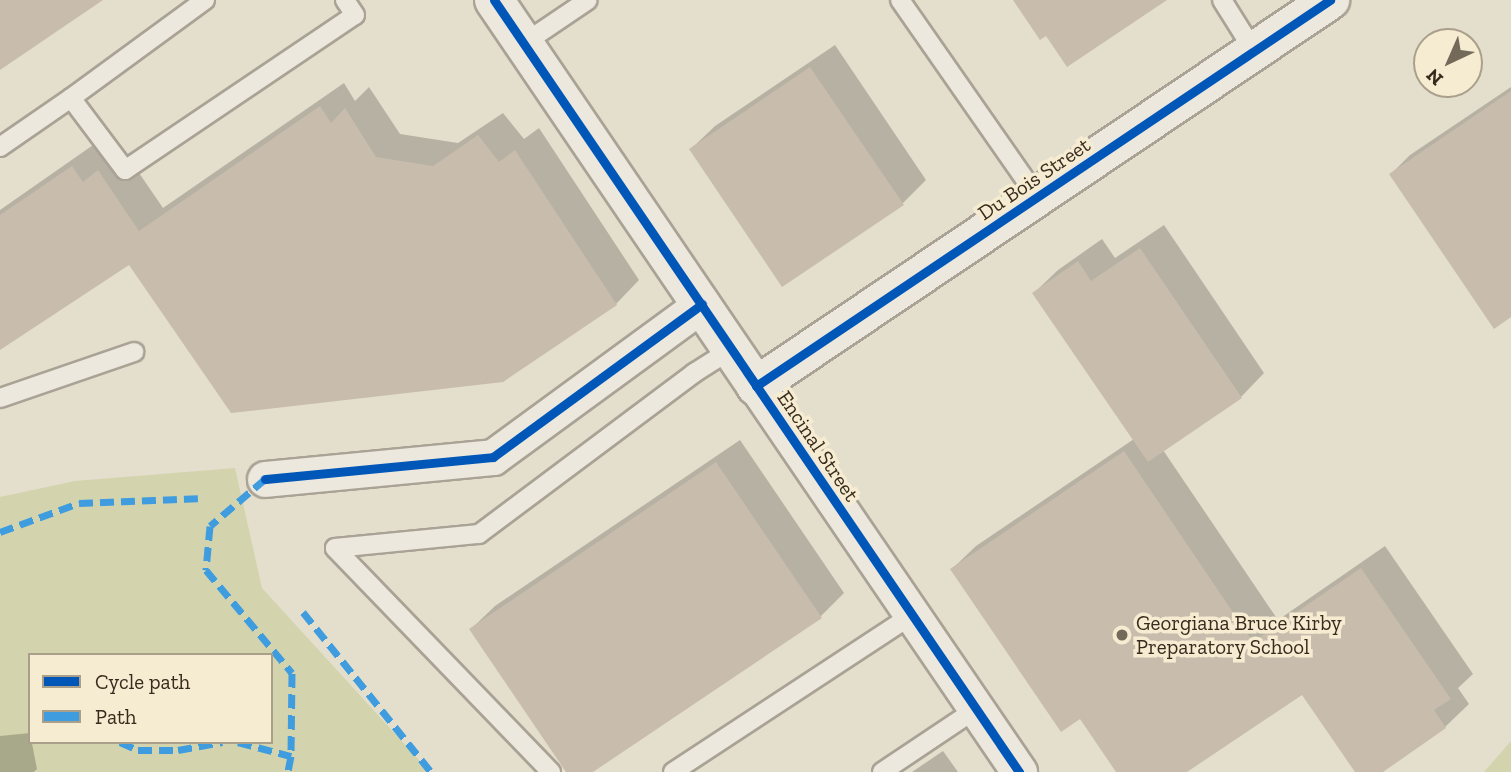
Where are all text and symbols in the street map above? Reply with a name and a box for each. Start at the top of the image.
north arrow [1413,28,1483,98]
text: N [1421,64,1448,90]
street label: Du Bois Street [973,132,1095,226]
street label: Encinal Street [772,386,864,506]
place label: Georgiana Bruce Kirby Preparatory School [1136,610,1342,660]
marker: Georgiana Bruce Kirby Preparatory School [1114,627,1130,643]
legend [28,653,273,744]
text: Cycle path [95,669,190,694]
text: Path [95,704,137,729]

